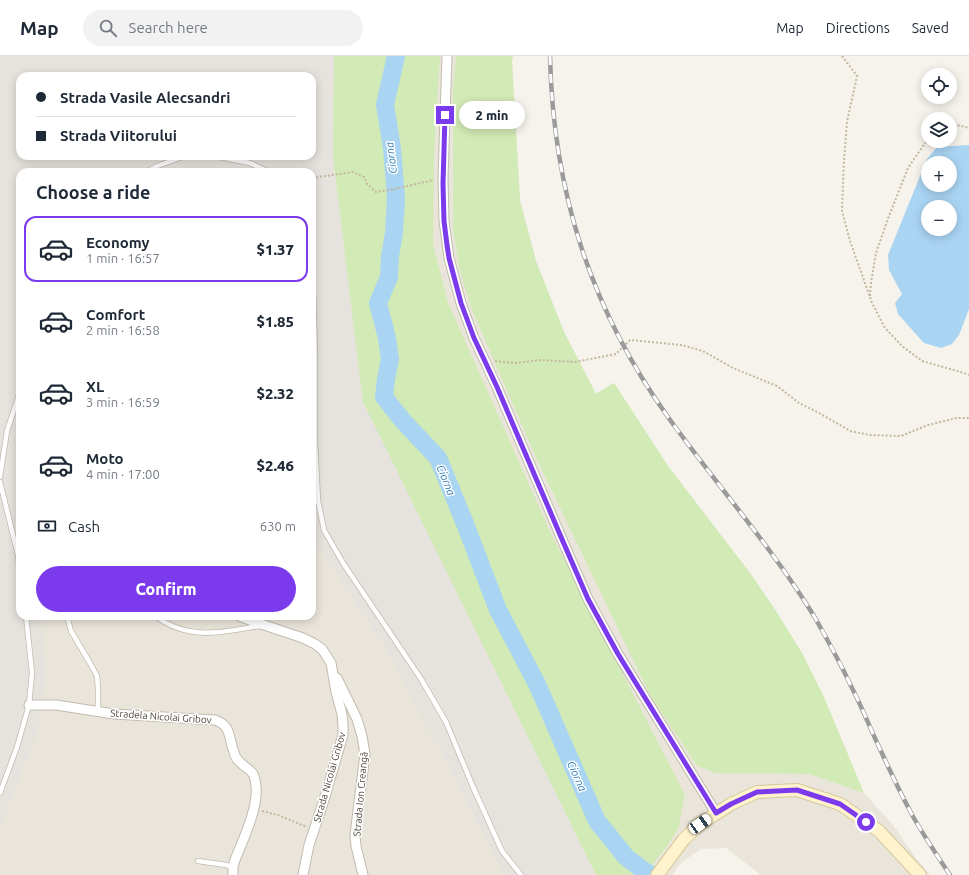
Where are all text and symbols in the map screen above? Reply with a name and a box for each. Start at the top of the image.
search box [83,10,363,46]
text: Map [20,17,59,39]
icon: search [97,17,119,39]
text: Search here [129,19,208,36]
text: Map [776,20,804,36]
text: Directions [826,20,890,36]
text: Saved [912,20,949,36]
map controls [921,68,957,236]
button: locate [921,68,957,104]
text: Strada Vasile Alecsandri [60,89,230,106]
callout: 2 min [459,101,525,129]
route end [436,106,454,124]
text: 2 min [475,108,509,122]
button: layers [921,112,957,148]
text: Strada Viitorului [60,127,177,144]
water label: Ciorna [383,141,399,175]
button: + [921,156,957,192]
text: Choose a ride [36,182,150,202]
button: − [921,200,957,236]
icon: car [38,231,74,267]
text: Economy [86,234,150,251]
text: $1.37 [256,241,294,258]
text: 1 min · 16:57 [86,251,160,265]
icon: car [38,303,74,339]
text: Comfort [86,306,145,323]
text: $1.85 [256,313,294,330]
text: 2 min · 16:58 [86,323,160,337]
icon: car [38,375,74,411]
text: XL [86,378,104,395]
text: $2.32 [256,385,294,402]
text: 3 min · 16:59 [86,395,160,409]
icon: car [38,447,74,483]
text: Moto [86,450,124,467]
text: $2.46 [256,457,294,474]
water label: Ciorna [434,463,458,497]
text: 4 min · 17:00 [86,467,160,481]
icon: cash [36,515,58,537]
text: Cash [68,518,100,535]
text: 630 m [260,519,296,533]
button: Confirm [36,566,296,612]
street label: Stradela Nicolai Gribov [110,707,212,726]
street label: Strada Nicolai Gribov [311,731,348,824]
street label: Strada Ion Creangă [351,751,370,837]
water label: Ciorna [565,759,589,793]
car [687,812,713,836]
route start [857,813,875,831]

